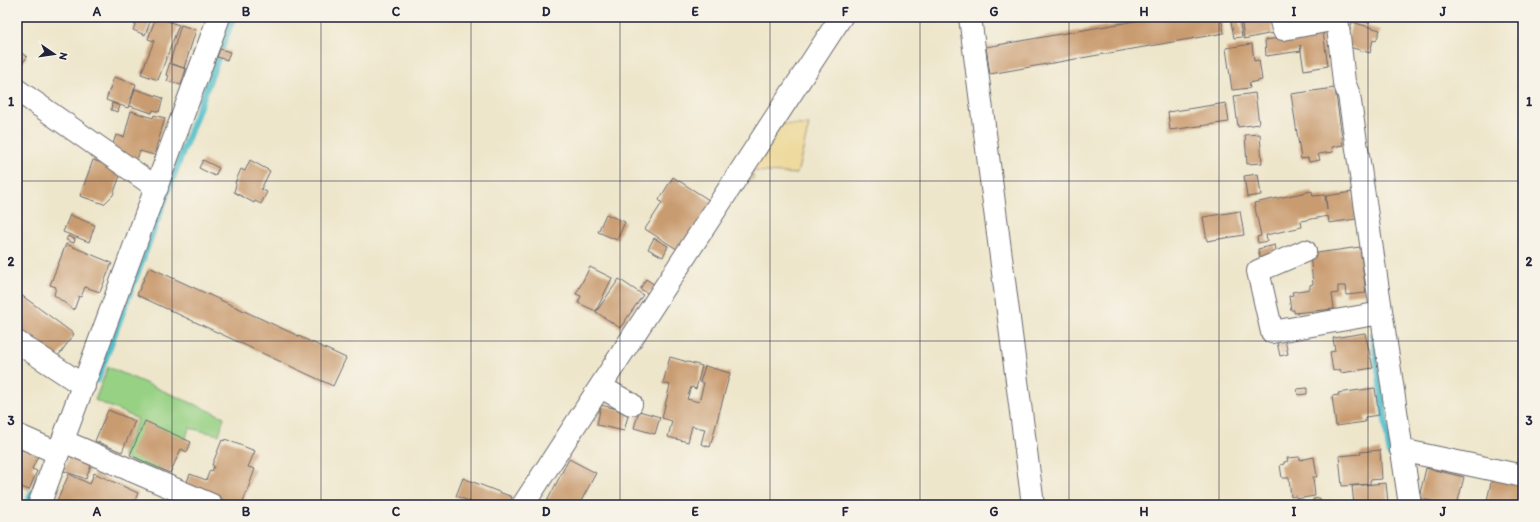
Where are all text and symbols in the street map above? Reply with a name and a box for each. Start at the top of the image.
text: A [92,4,102,19]
text: B [242,4,251,19]
text: C [392,4,401,19]
text: D [542,4,551,19]
text: E [691,4,699,19]
text: F [842,4,849,19]
text: G [990,4,999,19]
text: H [1140,4,1149,19]
text: I [1292,4,1297,19]
text: J [1439,4,1447,19]
north arrow [34,34,74,74]
text: N [56,51,70,61]
text: 1 [8,94,14,109]
text: 1 [1526,94,1532,109]
text: 2 [8,254,15,269]
text: 2 [1526,254,1533,269]
text: 3 [7,413,15,428]
text: 3 [1525,413,1533,428]
text: A [92,504,102,519]
text: B [242,504,251,519]
text: C [392,504,401,519]
text: D [542,504,551,519]
text: E [691,504,699,519]
text: F [842,504,849,519]
text: G [990,504,999,519]
text: H [1140,504,1149,519]
text: I [1292,504,1297,519]
text: J [1439,504,1447,519]

